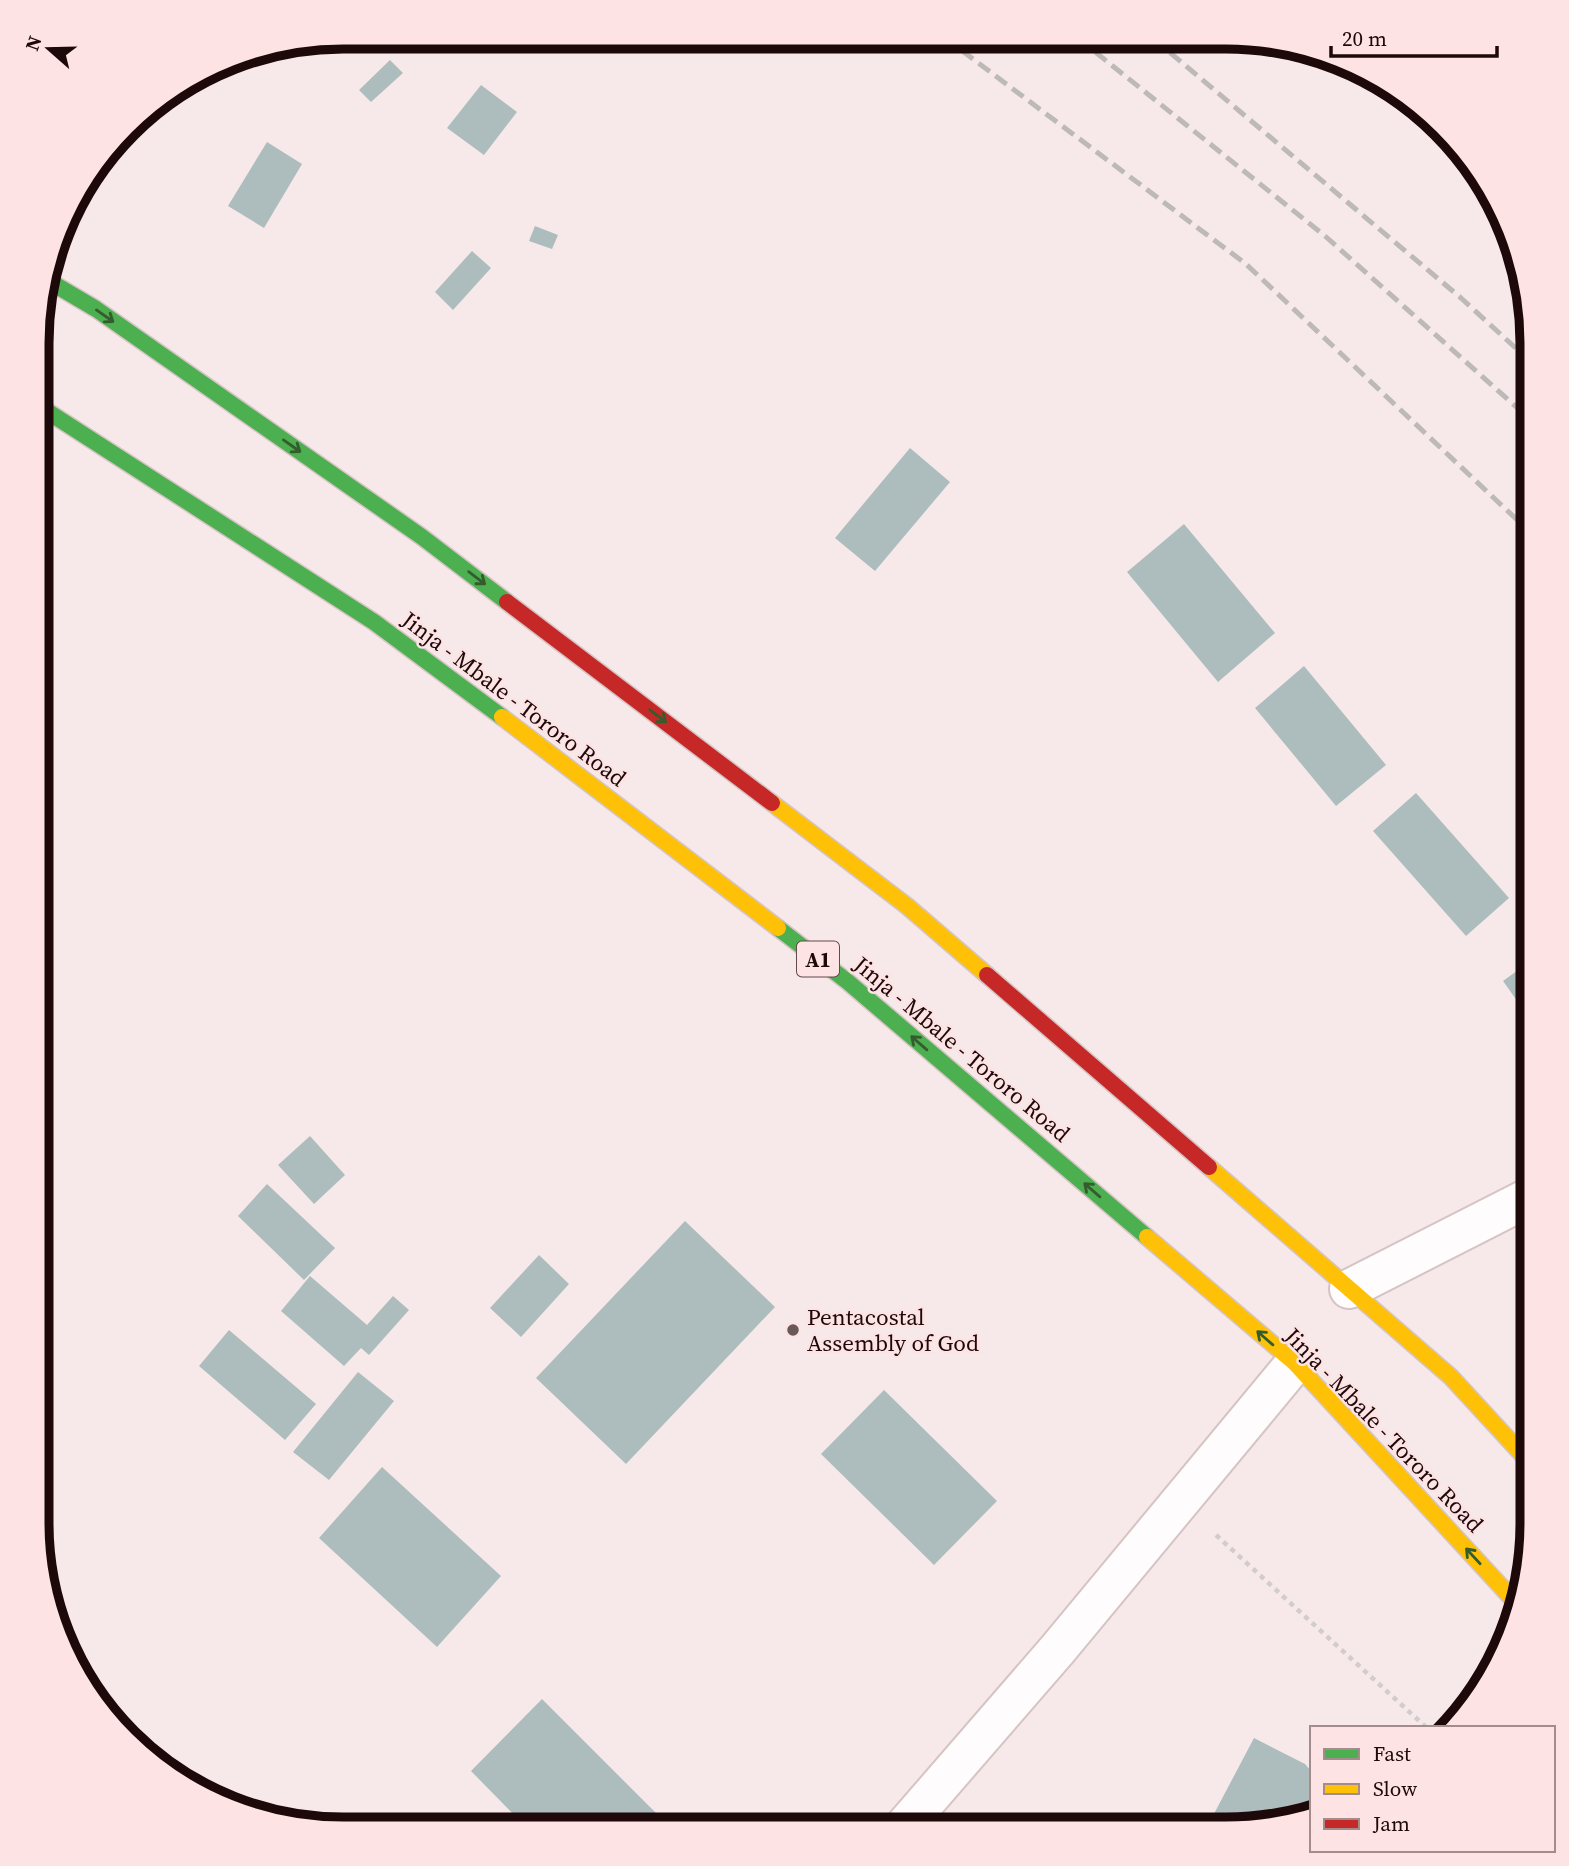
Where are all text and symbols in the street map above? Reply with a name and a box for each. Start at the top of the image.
north arrow [14,14,84,84]
scale bar [1331,14,1497,58]
text: 20 m [1342,24,1387,53]
text: N [18,32,48,54]
one-way arrow [95,309,114,323]
one-way arrow [282,439,301,453]
one-way arrow [467,571,486,586]
street label: Jinja - Mbale - Tororo Road [394,603,633,794]
one-way arrow [648,709,667,724]
road number: A1 [797,942,839,976]
street label: Jinja - Mbale - Tororo Road [846,948,1077,1149]
one-way arrow [911,1035,929,1051]
one-way arrow [1084,1183,1102,1198]
place label: Pentacostal Assembly of God [807,1301,979,1359]
street label: Jinja - Mbale - Tororo Road [1277,1320,1491,1539]
marker: Pentacostal Assembly of God [785,1322,801,1338]
one-way arrow [1257,1330,1275,1346]
one-way arrow [1464,1548,1481,1565]
legend [1310,1726,1555,1852]
text: Fast [1373,1739,1411,1768]
text: Slow [1373,1774,1417,1803]
text: Jam [1372,1809,1410,1838]

